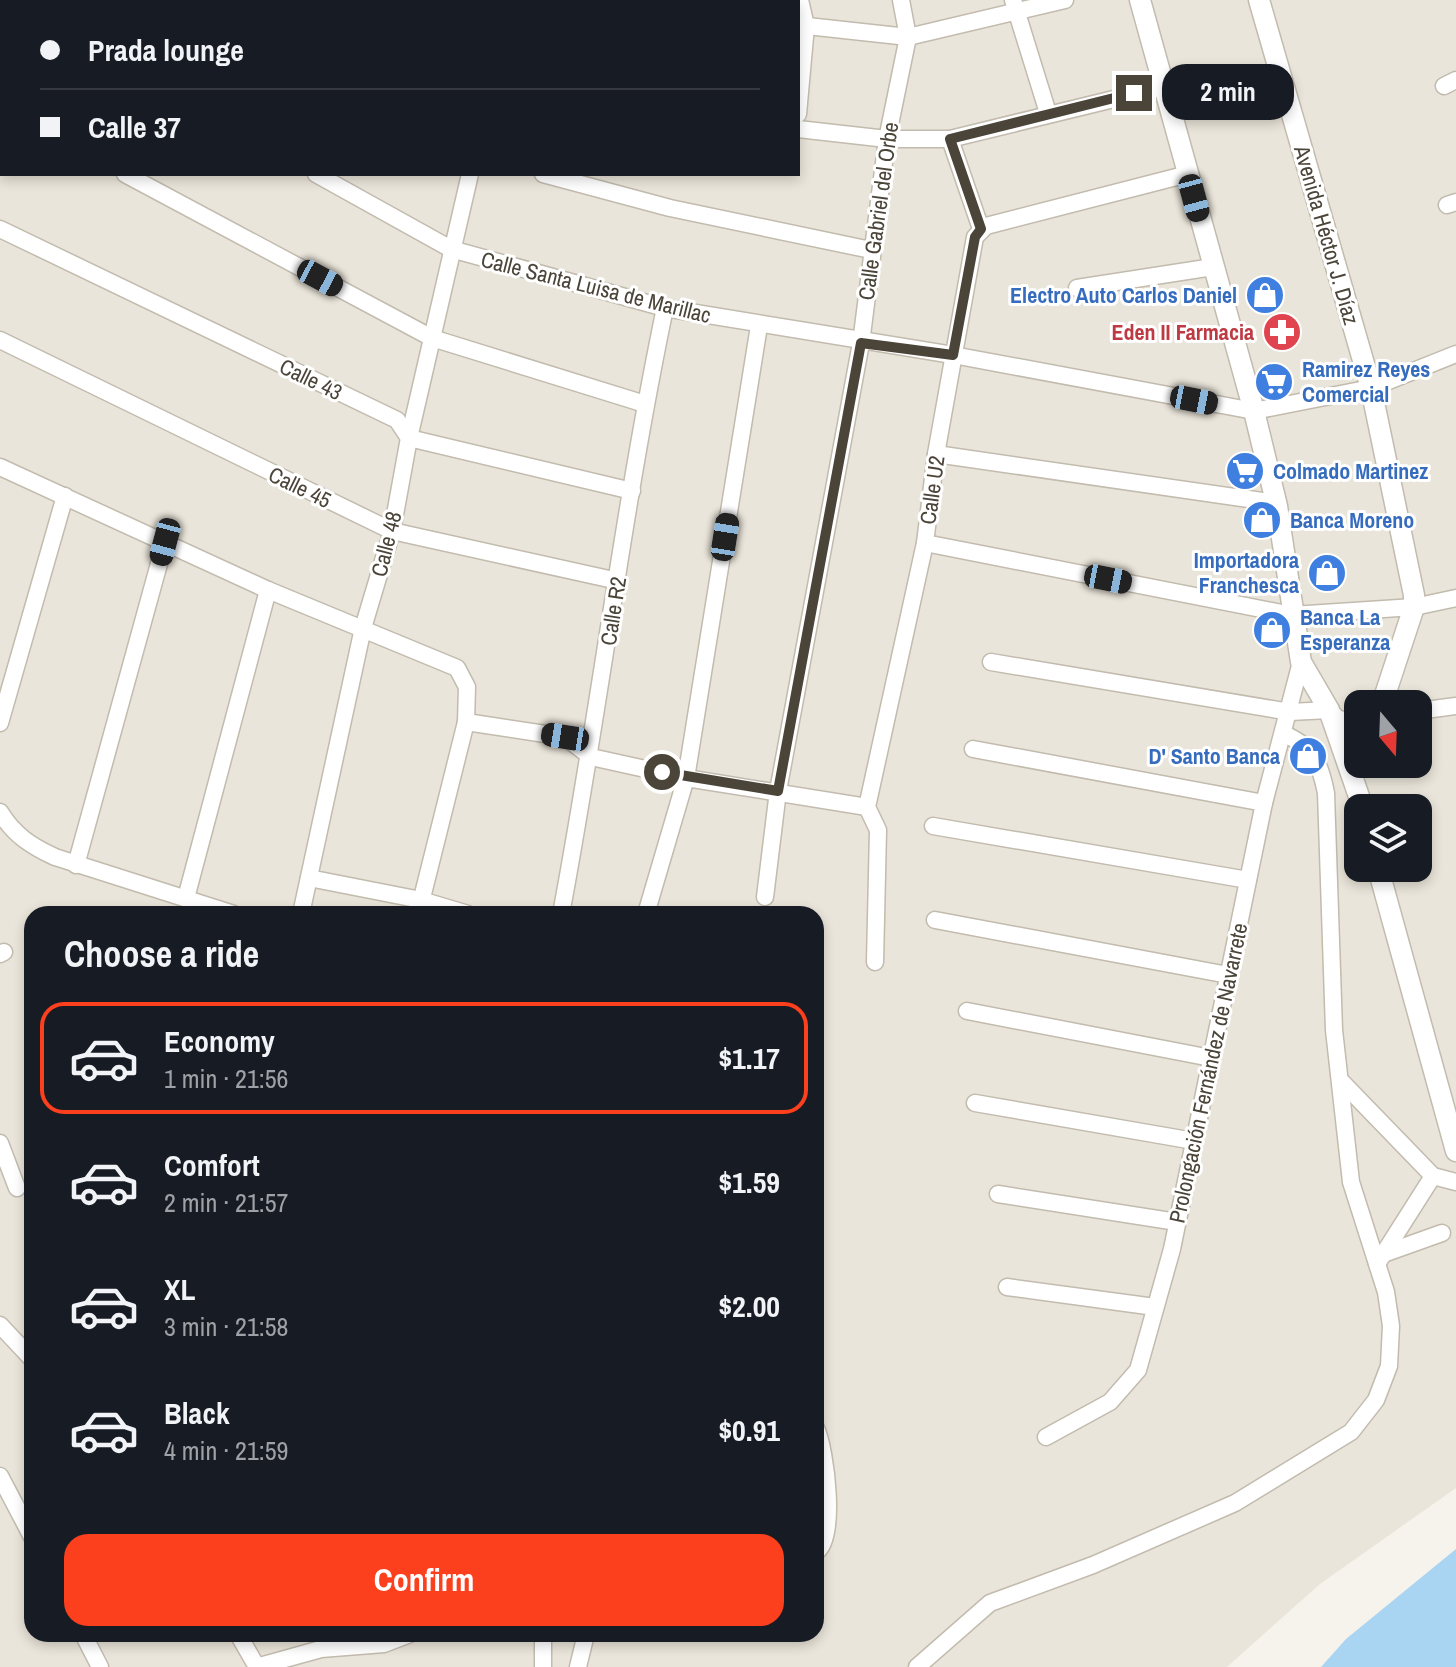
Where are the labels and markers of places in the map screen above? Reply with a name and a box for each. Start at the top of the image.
shop icon: Electro Auto Carlos Daniel [1244,274,1286,316]
place label: Electro Auto Carlos Daniel [1010,280,1237,310]
pharmacy icon: Eden II Farmacia [1261,311,1303,353]
place label: Eden II Farmacia [1111,317,1254,347]
place label: Ramirez Reyes Comercial [1302,354,1430,409]
supermarket icon: Ramirez Reyes Comercial [1253,361,1295,403]
supermarket icon: Colmado Martinez [1224,450,1266,492]
place label: Colmado Martinez [1273,456,1428,486]
shop icon: Banca Moreno [1241,499,1283,541]
place label: Banca Moreno [1290,505,1414,535]
place label: Importadora Franchesca [1194,545,1299,600]
shop icon: Importadora Franchesca [1306,552,1348,594]
place label: Banca La Esperanza [1300,602,1390,657]
shop icon: Banca La Esperanza [1251,609,1293,651]
shop icon: D' Santo Banca [1287,735,1329,777]
place label: D' Santo Banca [1148,741,1280,771]

